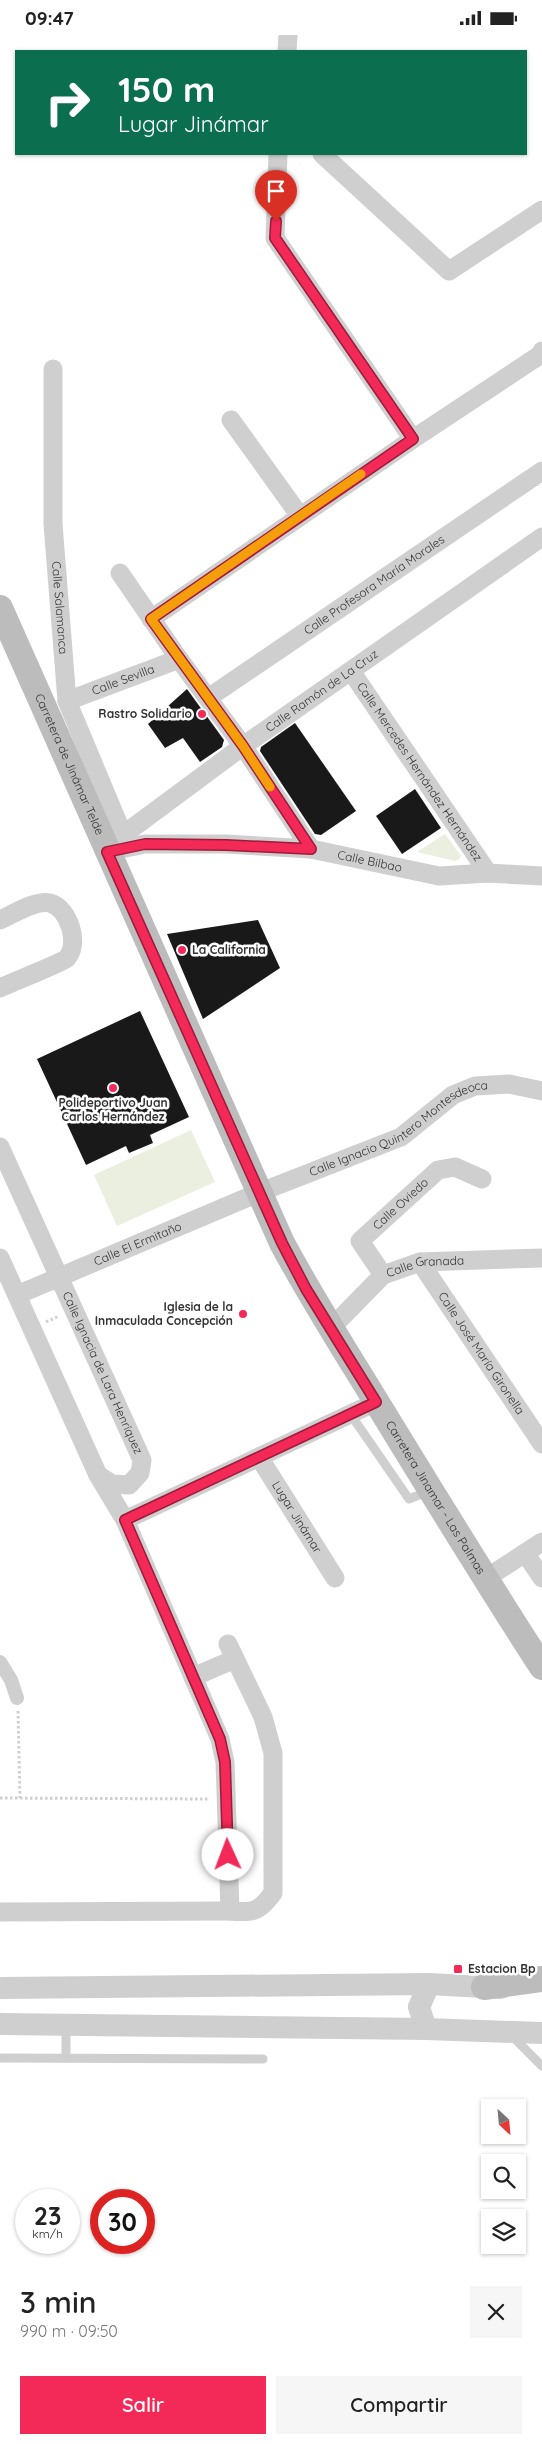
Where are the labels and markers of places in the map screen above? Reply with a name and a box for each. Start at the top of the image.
pin [255,170,297,221]
place label: Rastro Solidario [98,706,193,721]
marker: Rastro Solidario [196,708,208,720]
place label: La California [192,942,266,957]
marker: La California [176,944,188,956]
marker: Polideportivo Juan Carlos Hernández [107,1082,119,1094]
place label: Polideportivo Juan Carlos Hernández [58,1095,168,1124]
place label: Iglesia de la Inmaculada Concepción [95,1299,233,1328]
marker: Iglesia de la Inmaculada Concepción [237,1308,249,1320]
place label: Estacion Bp [468,1961,536,1976]
marker: Estacion Bp [452,1963,464,1975]

